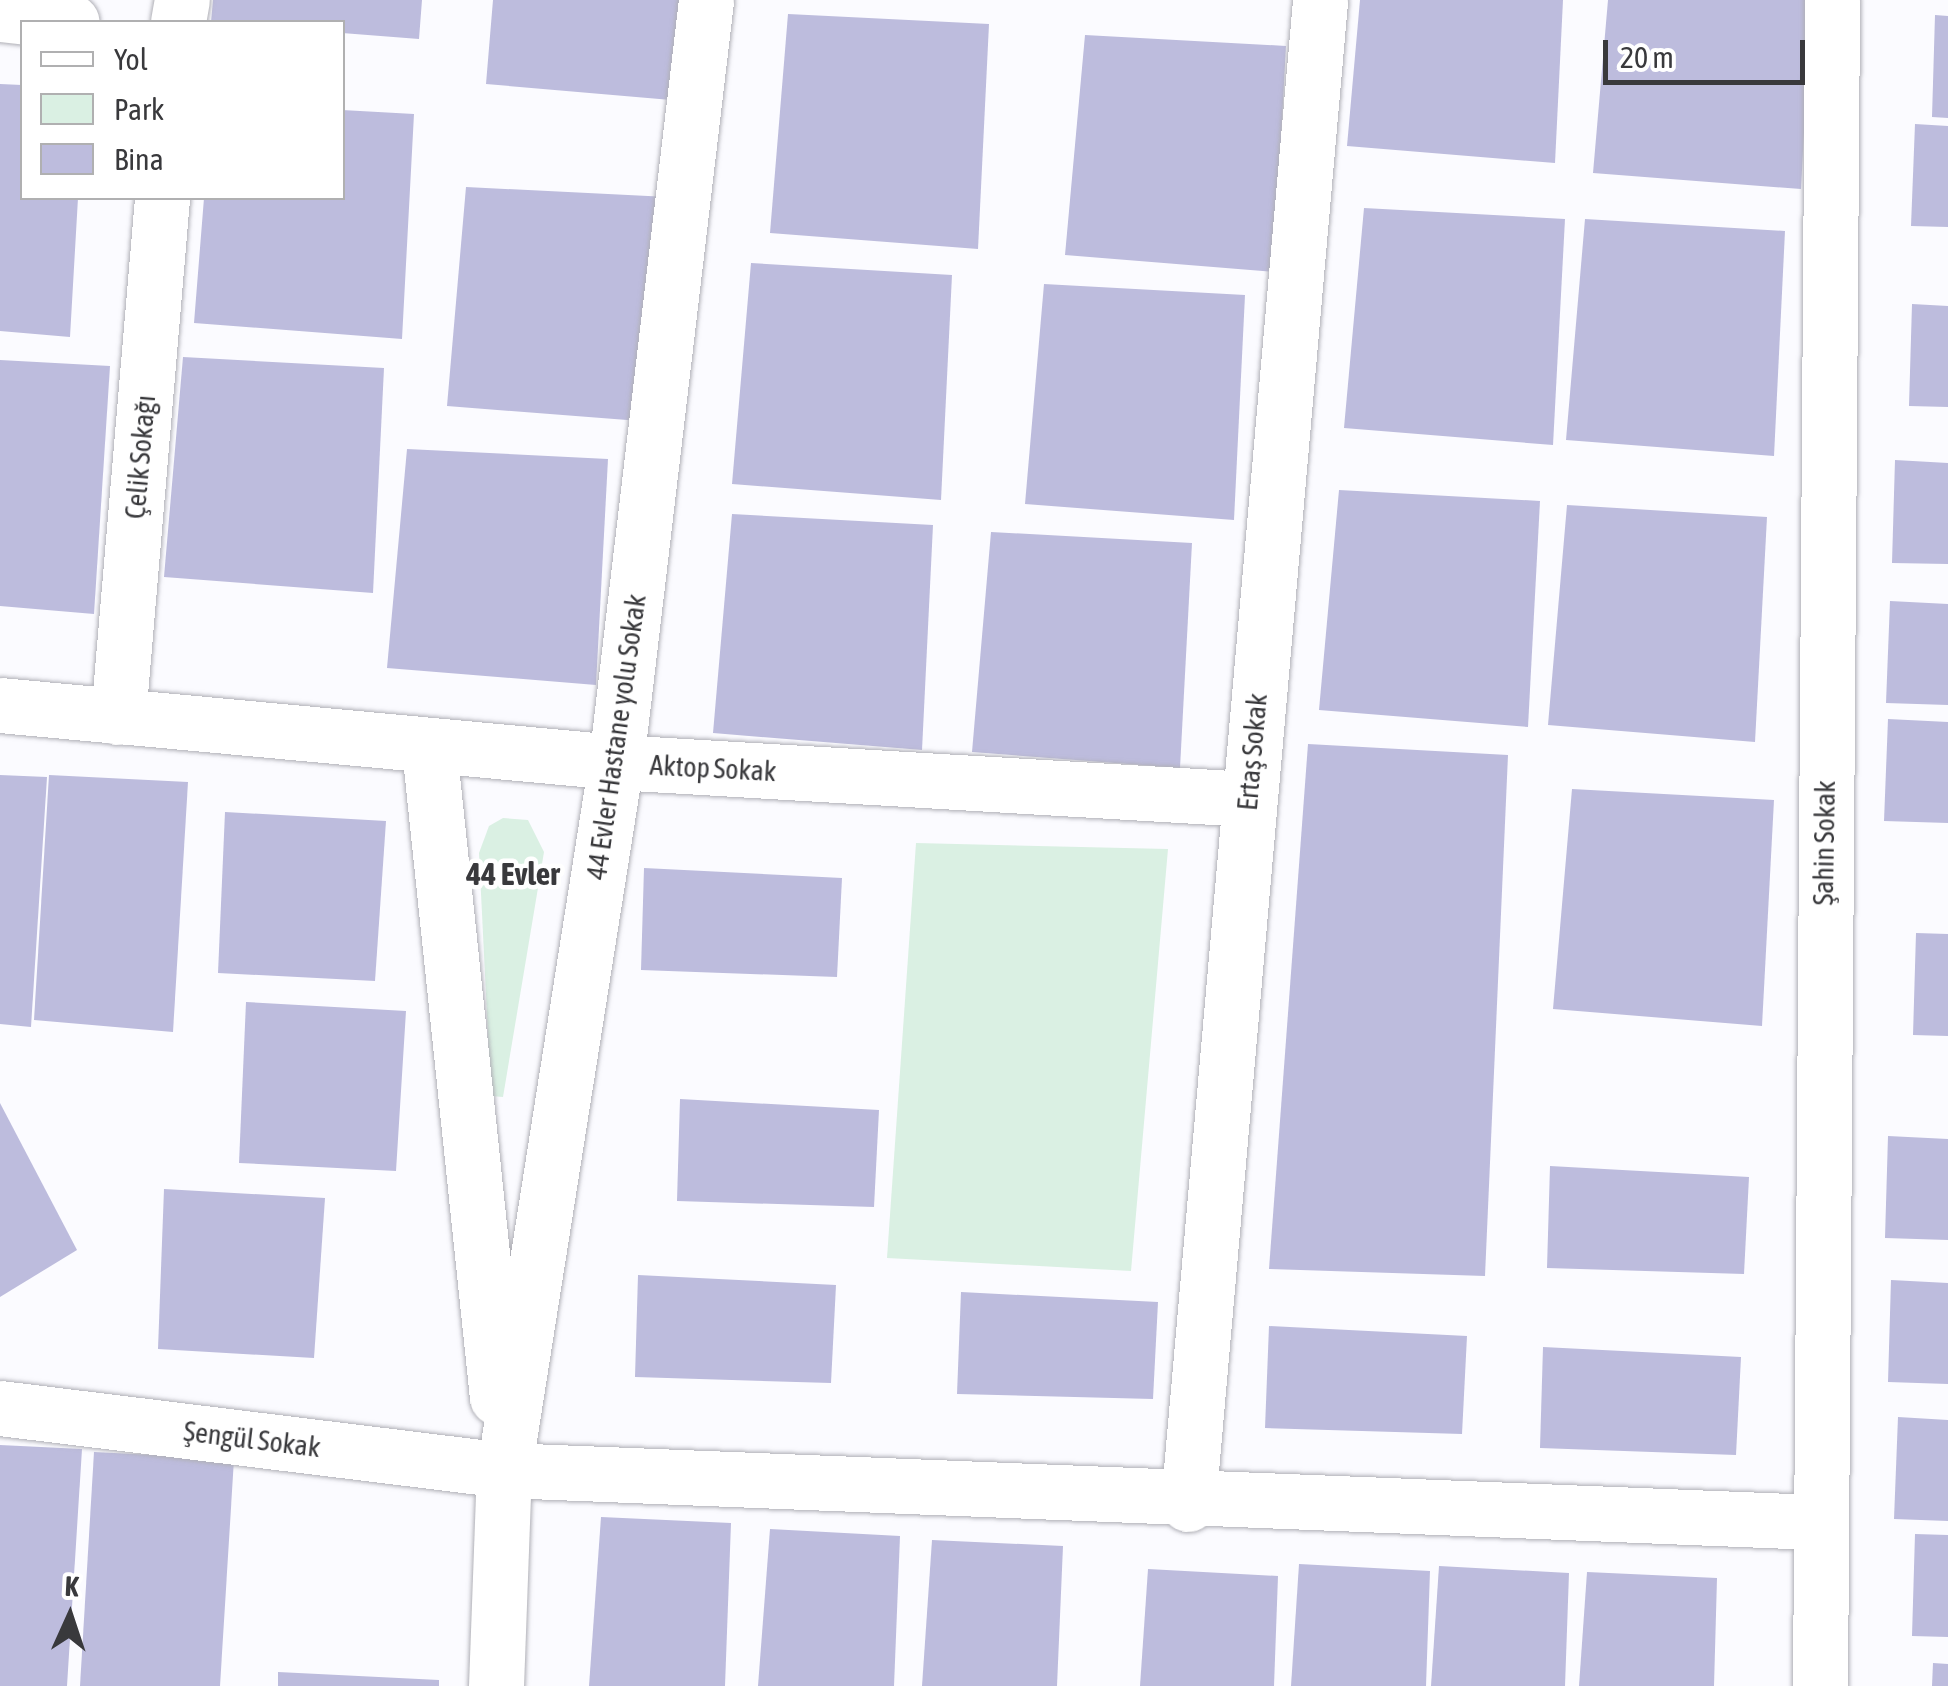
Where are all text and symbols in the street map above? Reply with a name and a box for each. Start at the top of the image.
legend [20,20,345,200]
scale bar [1608,20,1810,82]
text: 20 m [1620,40,1674,74]
text: Yol [114,42,148,76]
text: Park [114,92,164,126]
text: Bina [114,142,164,176]
street label: Çelik Sokağı [118,394,162,520]
street label: 44 Evler Hastane yolu Sokak [579,592,653,882]
street label: Ertaş Sokak [1230,692,1274,812]
street label: Aktop Sokak [649,748,777,788]
street label: Şahin Sokak [1806,780,1842,906]
district label: 44 Evler [466,855,560,893]
street label: Şengül Sokak [182,1414,322,1464]
north arrow [20,1566,120,1666]
text: K [64,1570,79,1602]

